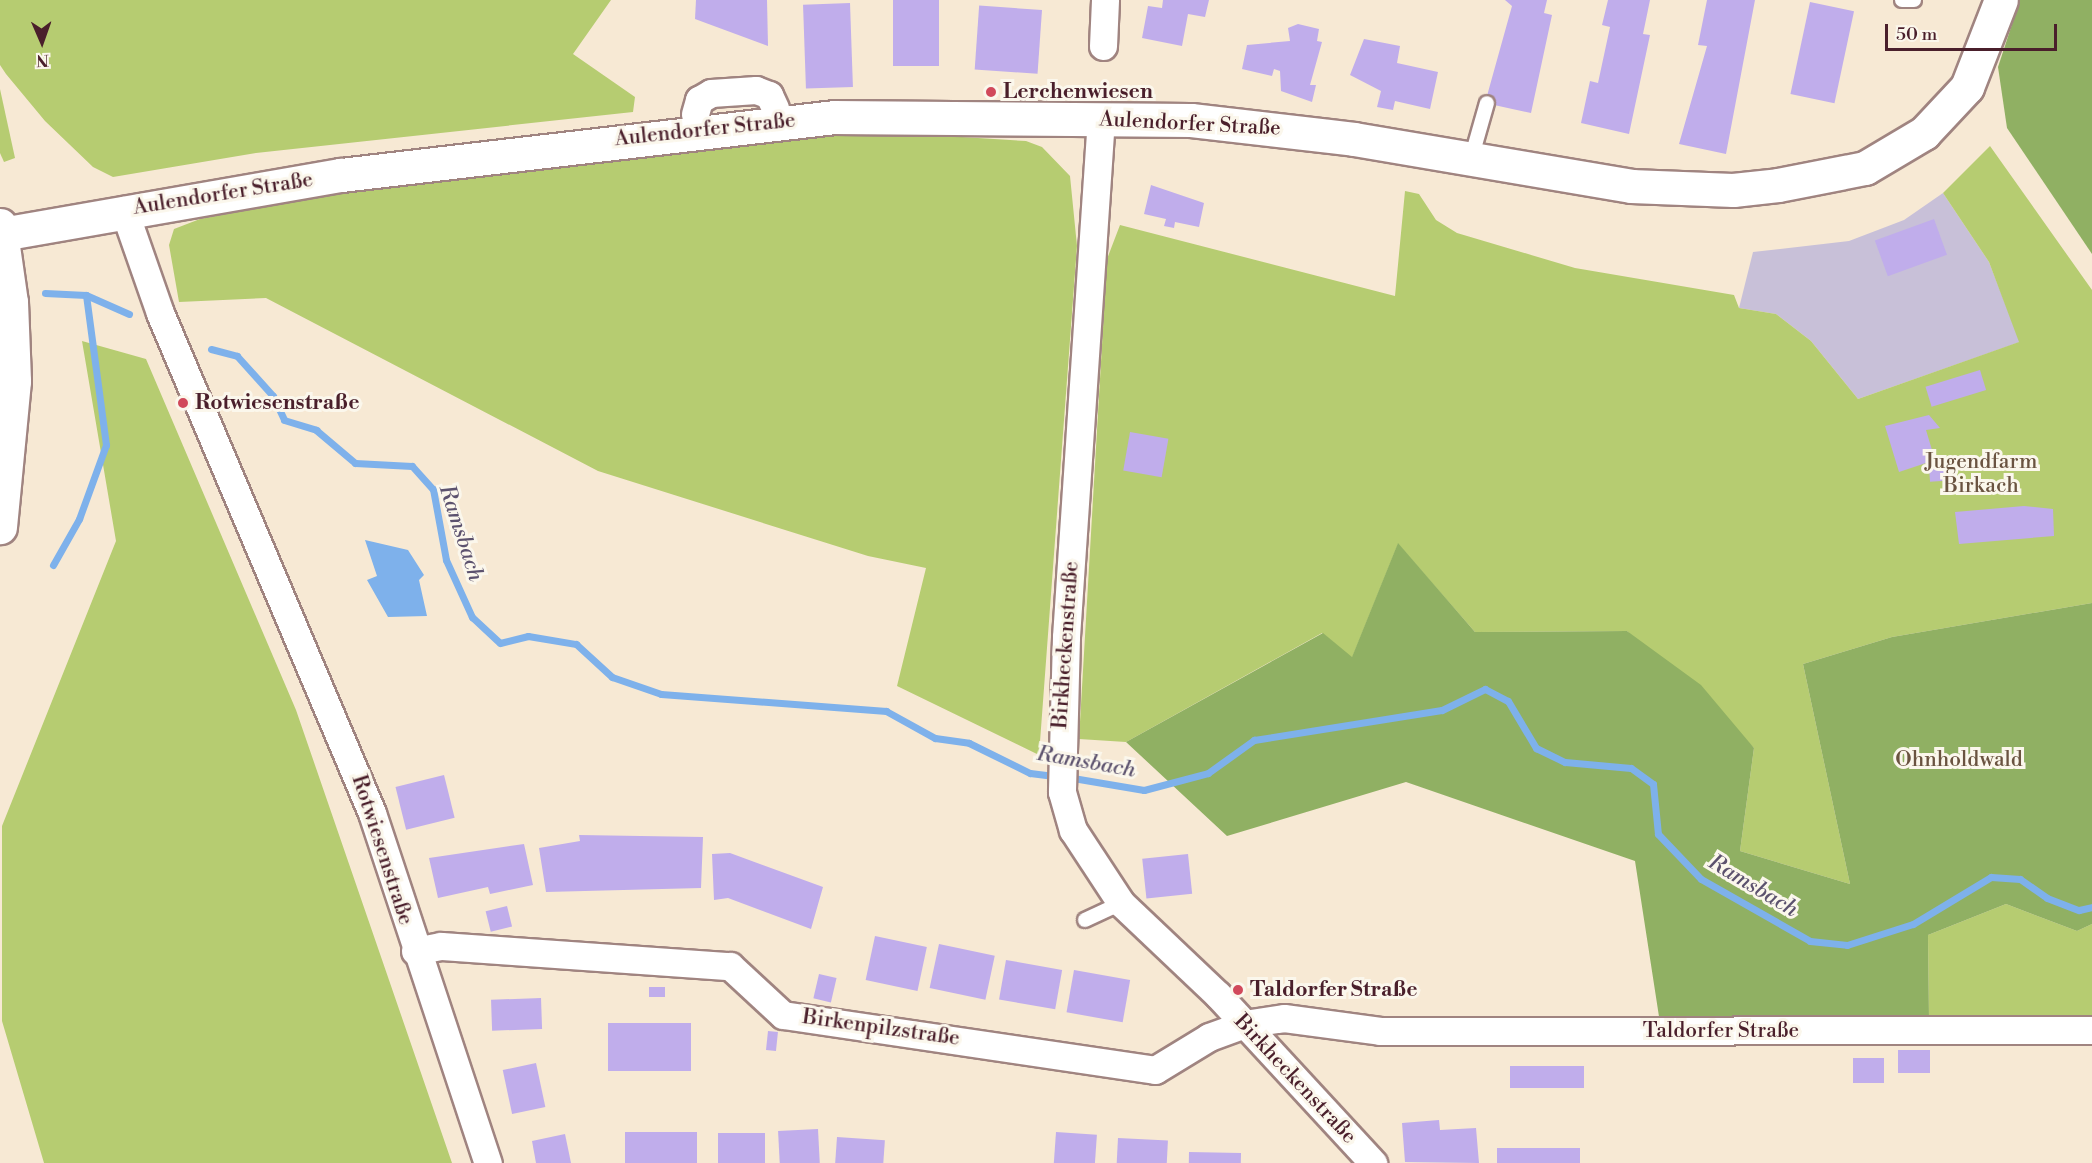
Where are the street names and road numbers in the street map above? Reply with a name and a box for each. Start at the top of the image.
street label: Aulendorfer Straße [1099,107,1281,141]
street label: Aulendorfer Straße [613,108,797,152]
street label: Aulendorfer Straße [131,167,315,221]
street label: Birkheckenstraße [1048,560,1084,730]
street label: Rotwiesenstraße [346,772,418,928]
street label: Birkenpilzstraße [801,1004,961,1052]
street label: Birkheckenstraße [1229,1009,1361,1149]
street label: Taldorfer Straße [1643,1018,1799,1044]

